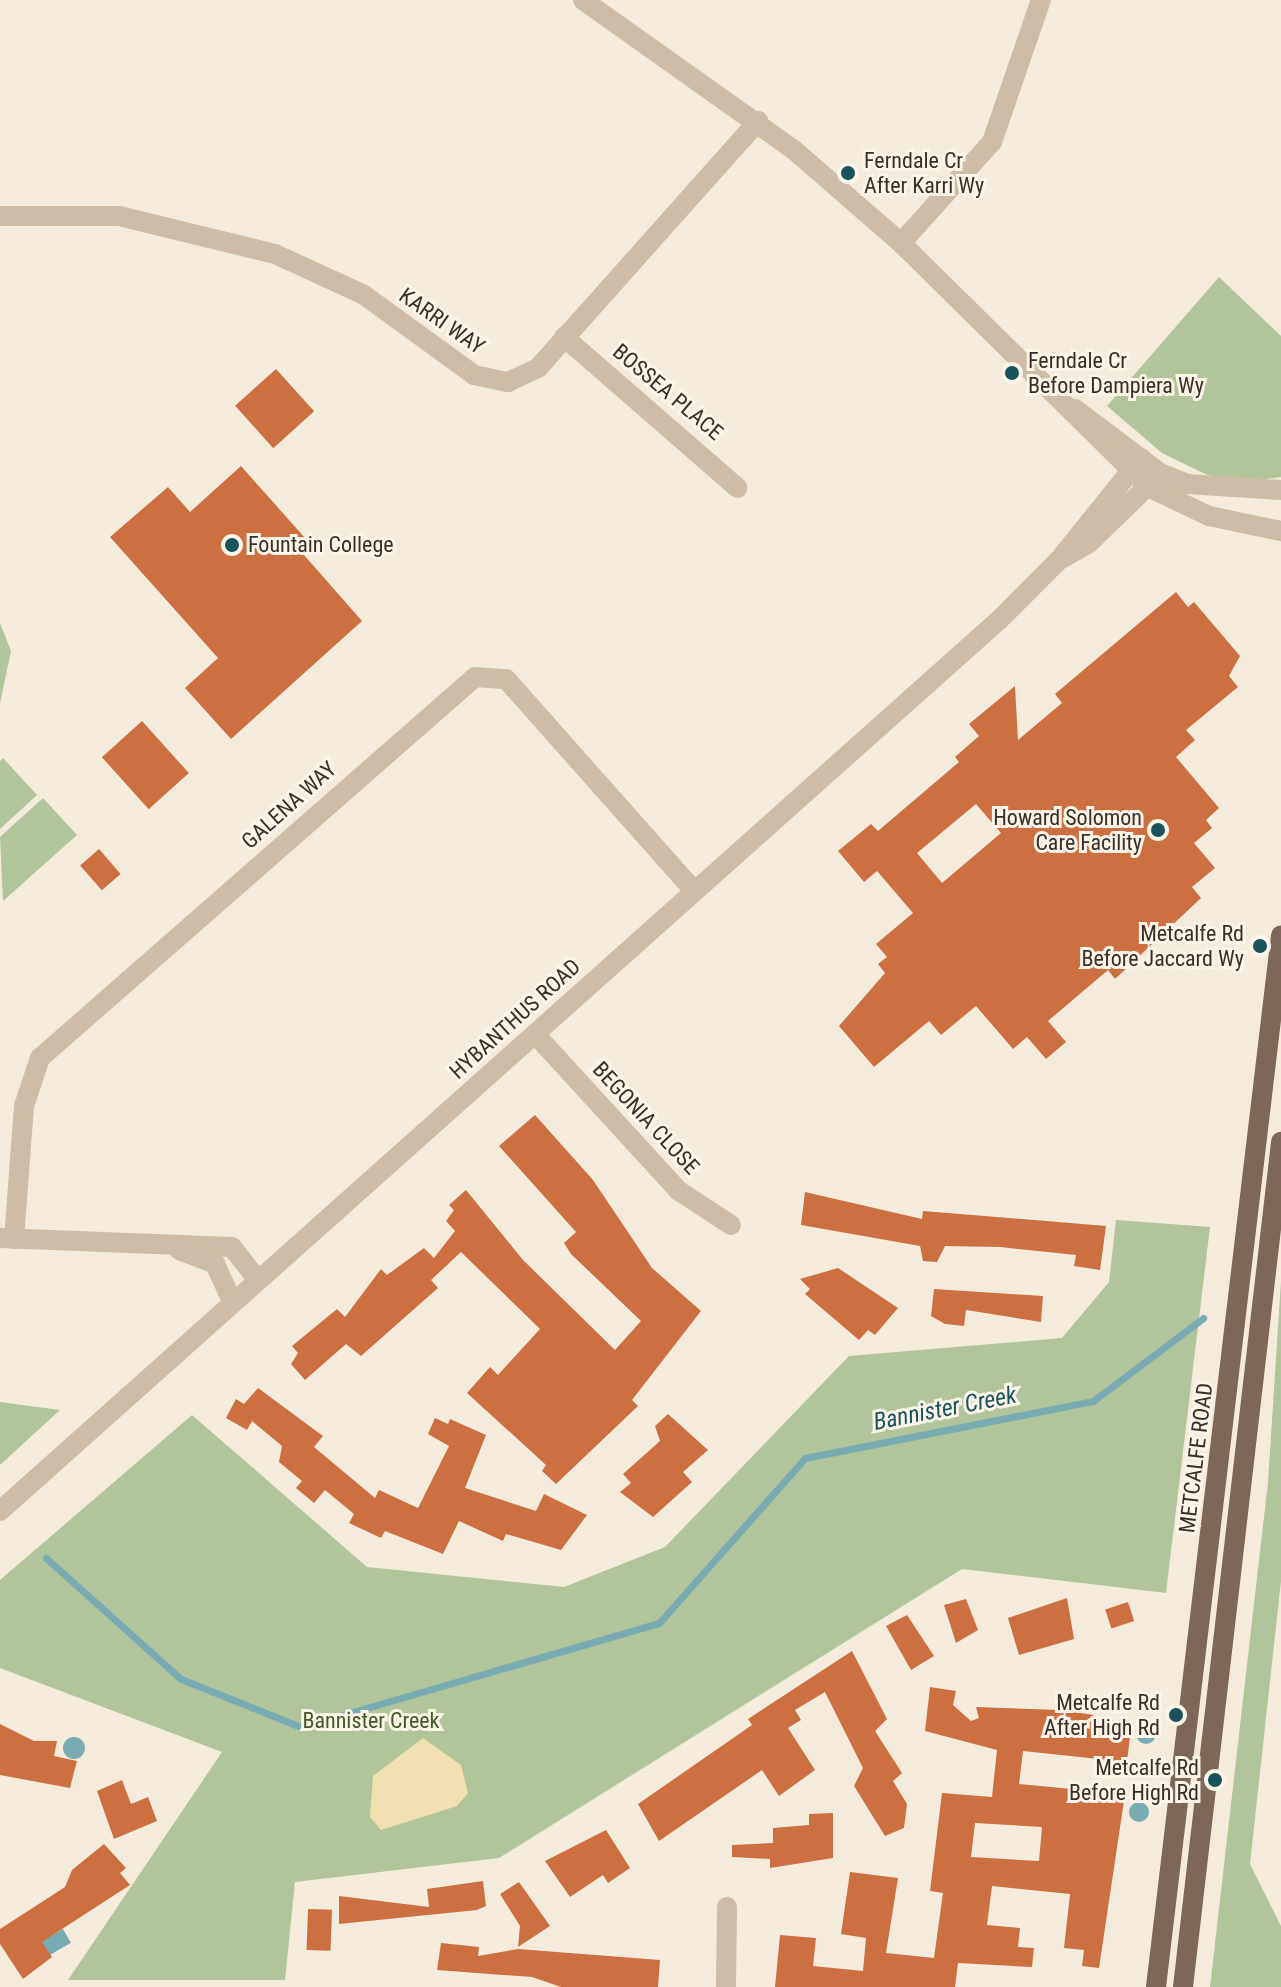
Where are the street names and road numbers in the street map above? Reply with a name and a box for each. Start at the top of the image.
street label: KARRI WAY [394,282,490,360]
street label: BOSSEA PLACE [608,338,728,446]
street label: GALENA WAY [236,756,342,854]
street label: HYBANTHUS ROAD [444,953,586,1085]
street label: BEGONIA CLOSE [587,1056,705,1180]
street label: METCALFE ROAD [1174,1381,1218,1535]

